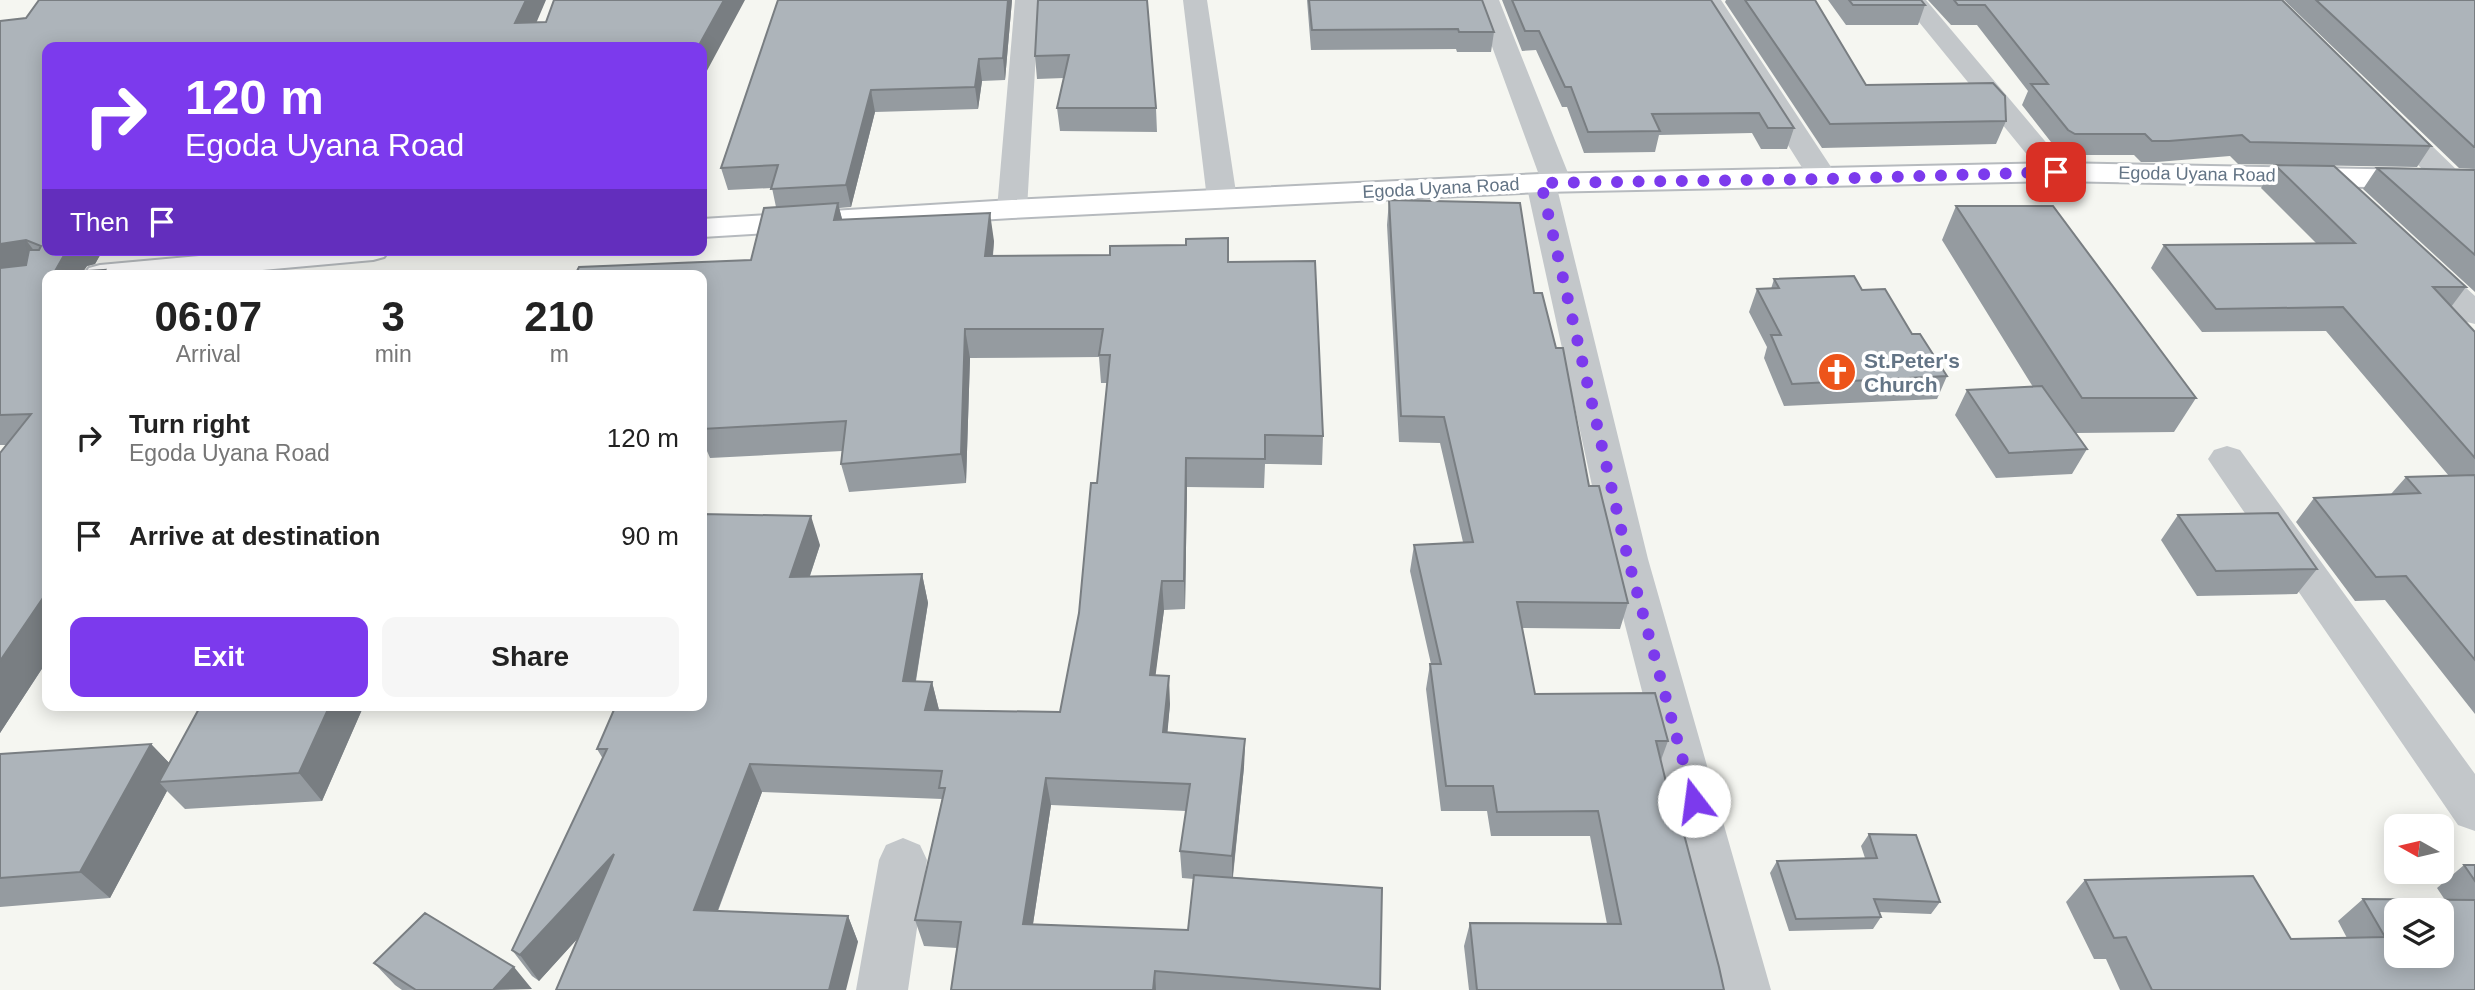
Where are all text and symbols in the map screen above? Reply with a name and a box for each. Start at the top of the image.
icon: right [70,70,161,161]
text: 120 m [185,70,324,124]
text: Egoda Uyana Road [185,127,464,163]
pin [2026,142,2086,202]
icon: arrive [2037,153,2075,191]
street label: Egoda Uyana Road [2118,163,2276,185]
street label: Egoda Uyana Road [1362,174,1520,202]
icon: arrive [143,203,181,241]
text: Then [70,207,129,237]
text: 06:07 [155,293,262,340]
text: 3 [381,293,405,340]
text: 210 [524,293,594,340]
text: Arrival [176,341,241,367]
text: min [375,341,412,367]
text: m [550,341,569,367]
place label: St.Peter's Church [1864,349,1960,396]
church icon: St.Peter's Church [1816,351,1858,393]
text: Turn right [129,409,250,439]
icon: right [70,419,108,457]
text: 120 m [607,423,679,453]
text: Egoda Uyana Road [129,440,330,466]
icon: arrive [70,517,108,555]
text: Arrive at destination [129,521,380,551]
text: 90 m [621,521,679,551]
button: Exit [70,617,368,697]
button: Share [382,617,679,697]
position arrow [1657,764,1731,838]
north arrow [2384,814,2454,884]
map controls [2384,814,2454,968]
button: layers [2384,898,2454,968]

